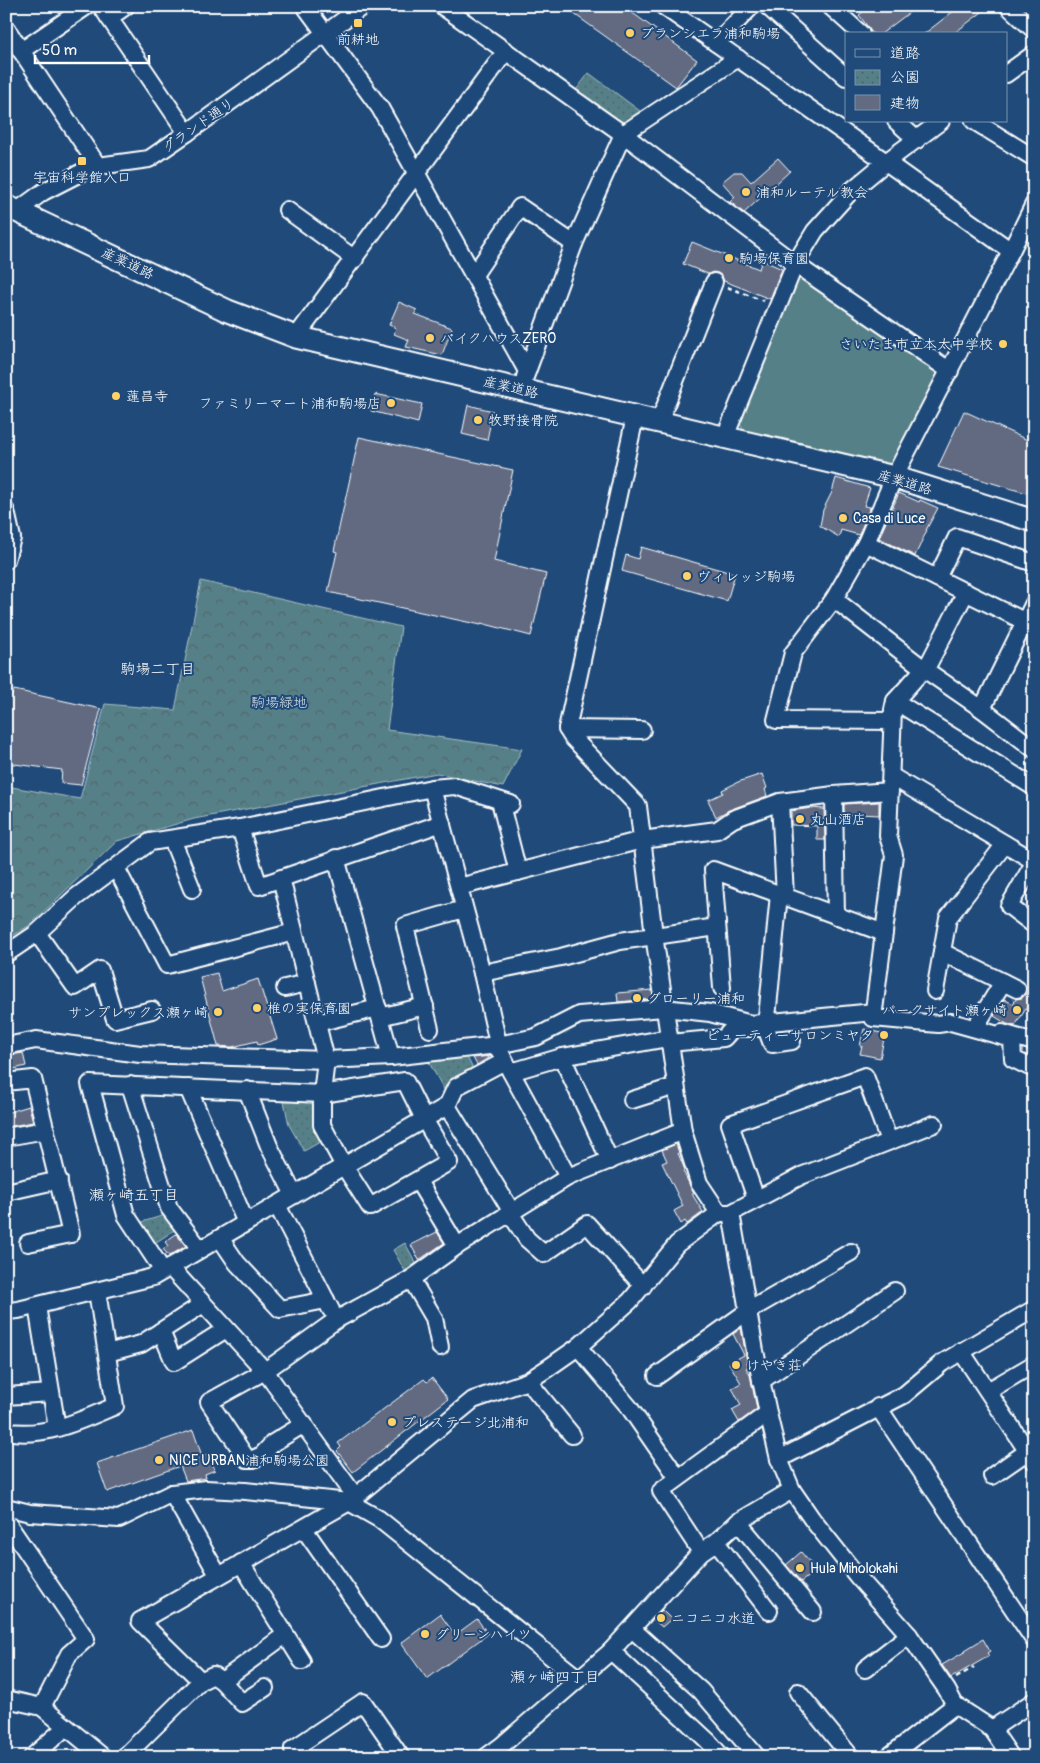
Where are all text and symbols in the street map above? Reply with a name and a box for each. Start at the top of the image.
marker: 前耕地 [352,17,364,29]
place label: ブランシエラ浦和駒場 [640,25,780,42]
marker: ブランシエラ浦和駒場 [624,27,636,39]
place label: 前耕地 [337,31,379,48]
scale bar [35,32,149,64]
legend [845,32,1008,122]
text: 50 m [42,41,77,60]
text: 道路 [890,44,920,63]
text: 公園 [890,68,920,87]
street label: グランド通り [159,94,238,156]
text: 建物 [890,94,920,113]
marker: 宇宙科学館入口 [76,155,88,167]
place label: 宇宙科学館入口 [33,169,131,186]
place label: 浦和ルーテル教会 [756,184,868,201]
marker: 浦和ルーテル教会 [740,186,752,198]
street label: 産業道路 [99,244,157,283]
place label: 駒場保育園 [739,250,809,267]
marker: 駒場保育園 [723,252,735,264]
place label: バイクハウスZERO [440,330,556,347]
marker: バイクハウスZERO [424,332,436,344]
place label: さいたま市立本太中学校 [840,336,993,353]
marker: さいたま市立本太中学校 [997,338,1009,350]
street label: 産業道路 [482,373,540,402]
place label: 蓮昌寺 [126,388,168,405]
marker: 蓮昌寺 [110,390,122,402]
place label: ファミリーマート浦和駒場店 [199,395,381,412]
marker: ファミリーマート浦和駒場店 [385,397,397,409]
place label: 牧野接骨院 [488,412,558,429]
marker: 牧野接骨院 [472,414,484,426]
street label: 産業道路 [876,467,934,498]
place label: Casa di Luce [853,510,925,527]
marker: Casa di Luce [837,512,849,524]
place label: ヴィレッジ駒場 [697,568,795,585]
marker: ヴィレッジ駒場 [681,570,693,582]
district label: 駒場二丁目 [120,660,196,679]
park label: 駒場緑地 [251,694,307,711]
place label: 丸山酒店 [810,811,866,828]
marker: 丸山酒店 [794,813,806,825]
place label: グローリー浦和 [647,990,745,1007]
marker: グローリー浦和 [631,992,643,1004]
place label: 椎の実保育園 [267,1000,351,1017]
marker: 椎の実保育園 [251,1002,263,1014]
place label: パークサイト瀬ヶ崎 [882,1002,1007,1019]
place label: サンプレックス瀬ヶ崎 [68,1004,208,1021]
marker: パークサイト瀬ヶ崎 [1011,1004,1023,1016]
marker: サンプレックス瀬ヶ崎 [212,1006,224,1018]
place label: ビューティーサロンミヤタ [706,1027,874,1044]
marker: ビューティーサロンミヤタ [878,1029,890,1041]
district label: 瀬ヶ崎五丁目 [89,1186,179,1205]
place label: けやき荘 [746,1357,802,1374]
marker: けやき荘 [730,1359,742,1371]
place label: プレステージ北浦和 [402,1414,529,1431]
marker: プレステージ北浦和 [386,1416,398,1428]
place label: NICE URBAN浦和駒場公園 [169,1452,329,1469]
marker: NICE URBAN浦和駒場公園 [153,1454,165,1466]
place label: Hula Miholokahi [810,1560,898,1577]
marker: Hula Miholokahi [794,1562,806,1574]
place label: ニコニコ水道 [671,1610,755,1627]
marker: ニコニコ水道 [655,1612,667,1624]
place label: グリーンハイツ [435,1626,532,1643]
marker: グリーンハイツ [419,1628,431,1640]
district label: 瀬ヶ崎四丁目 [510,1668,600,1687]

